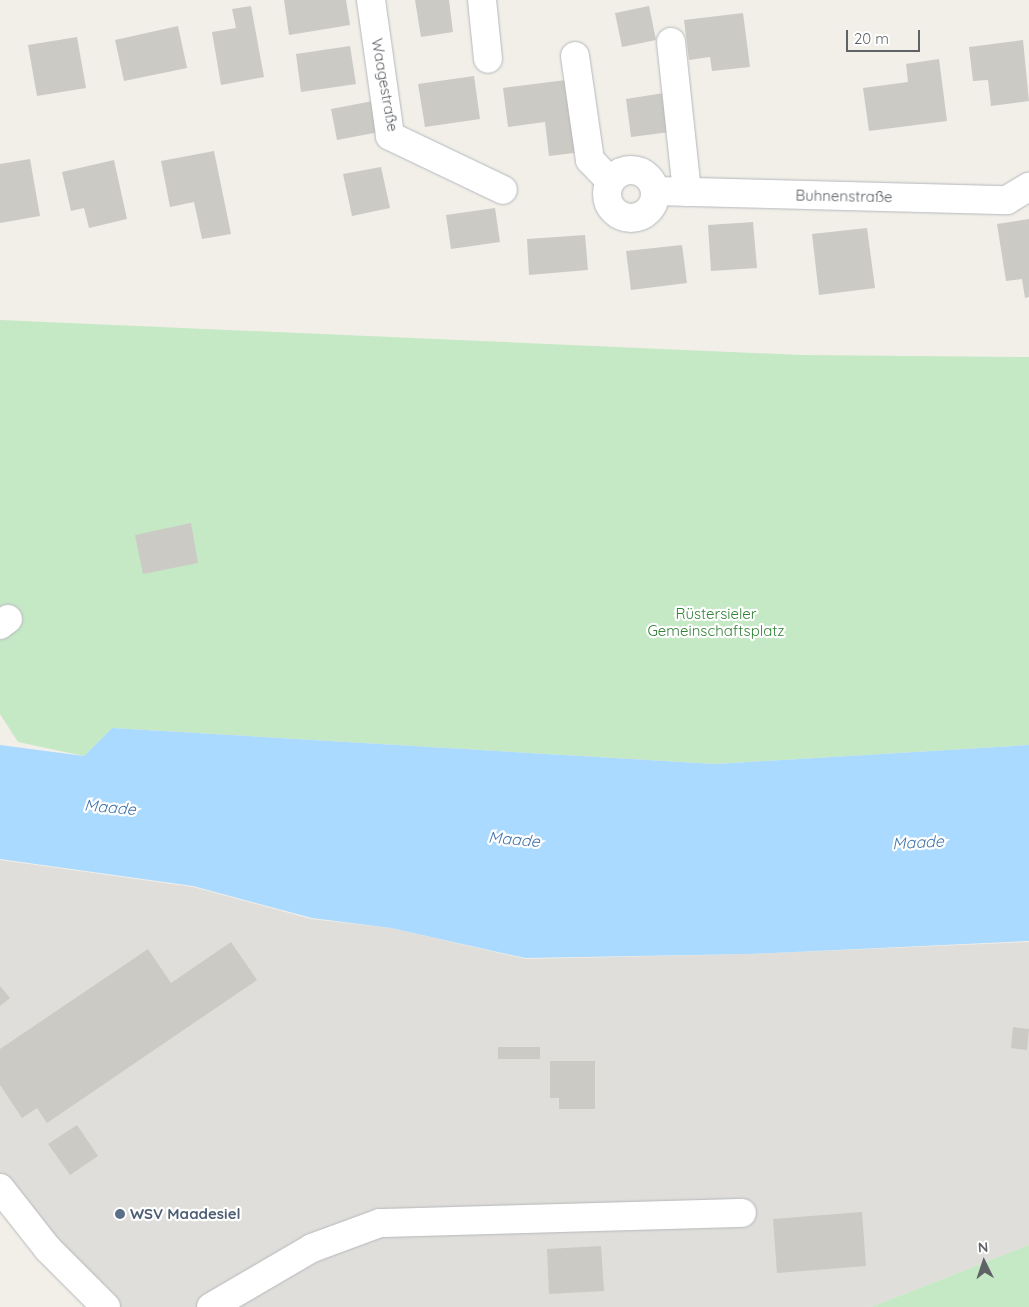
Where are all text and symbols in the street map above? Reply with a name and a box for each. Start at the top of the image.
scale bar [849,20,923,52]
text: 20 m [854,29,889,48]
street label: Waagestraße [368,37,402,133]
street label: Buhnenstraße [795,186,893,206]
park label: Rüstersieler Gemeinschaftsplatz [647,604,785,639]
water label: Maade [84,795,136,819]
water label: Maade [488,827,540,851]
water label: Maade [892,831,944,853]
place label: WSV Maadesiel [130,1205,241,1223]
marker: WSV Maadesiel [114,1208,126,1220]
north arrow [959,1237,1009,1287]
text: N [977,1238,989,1256]

